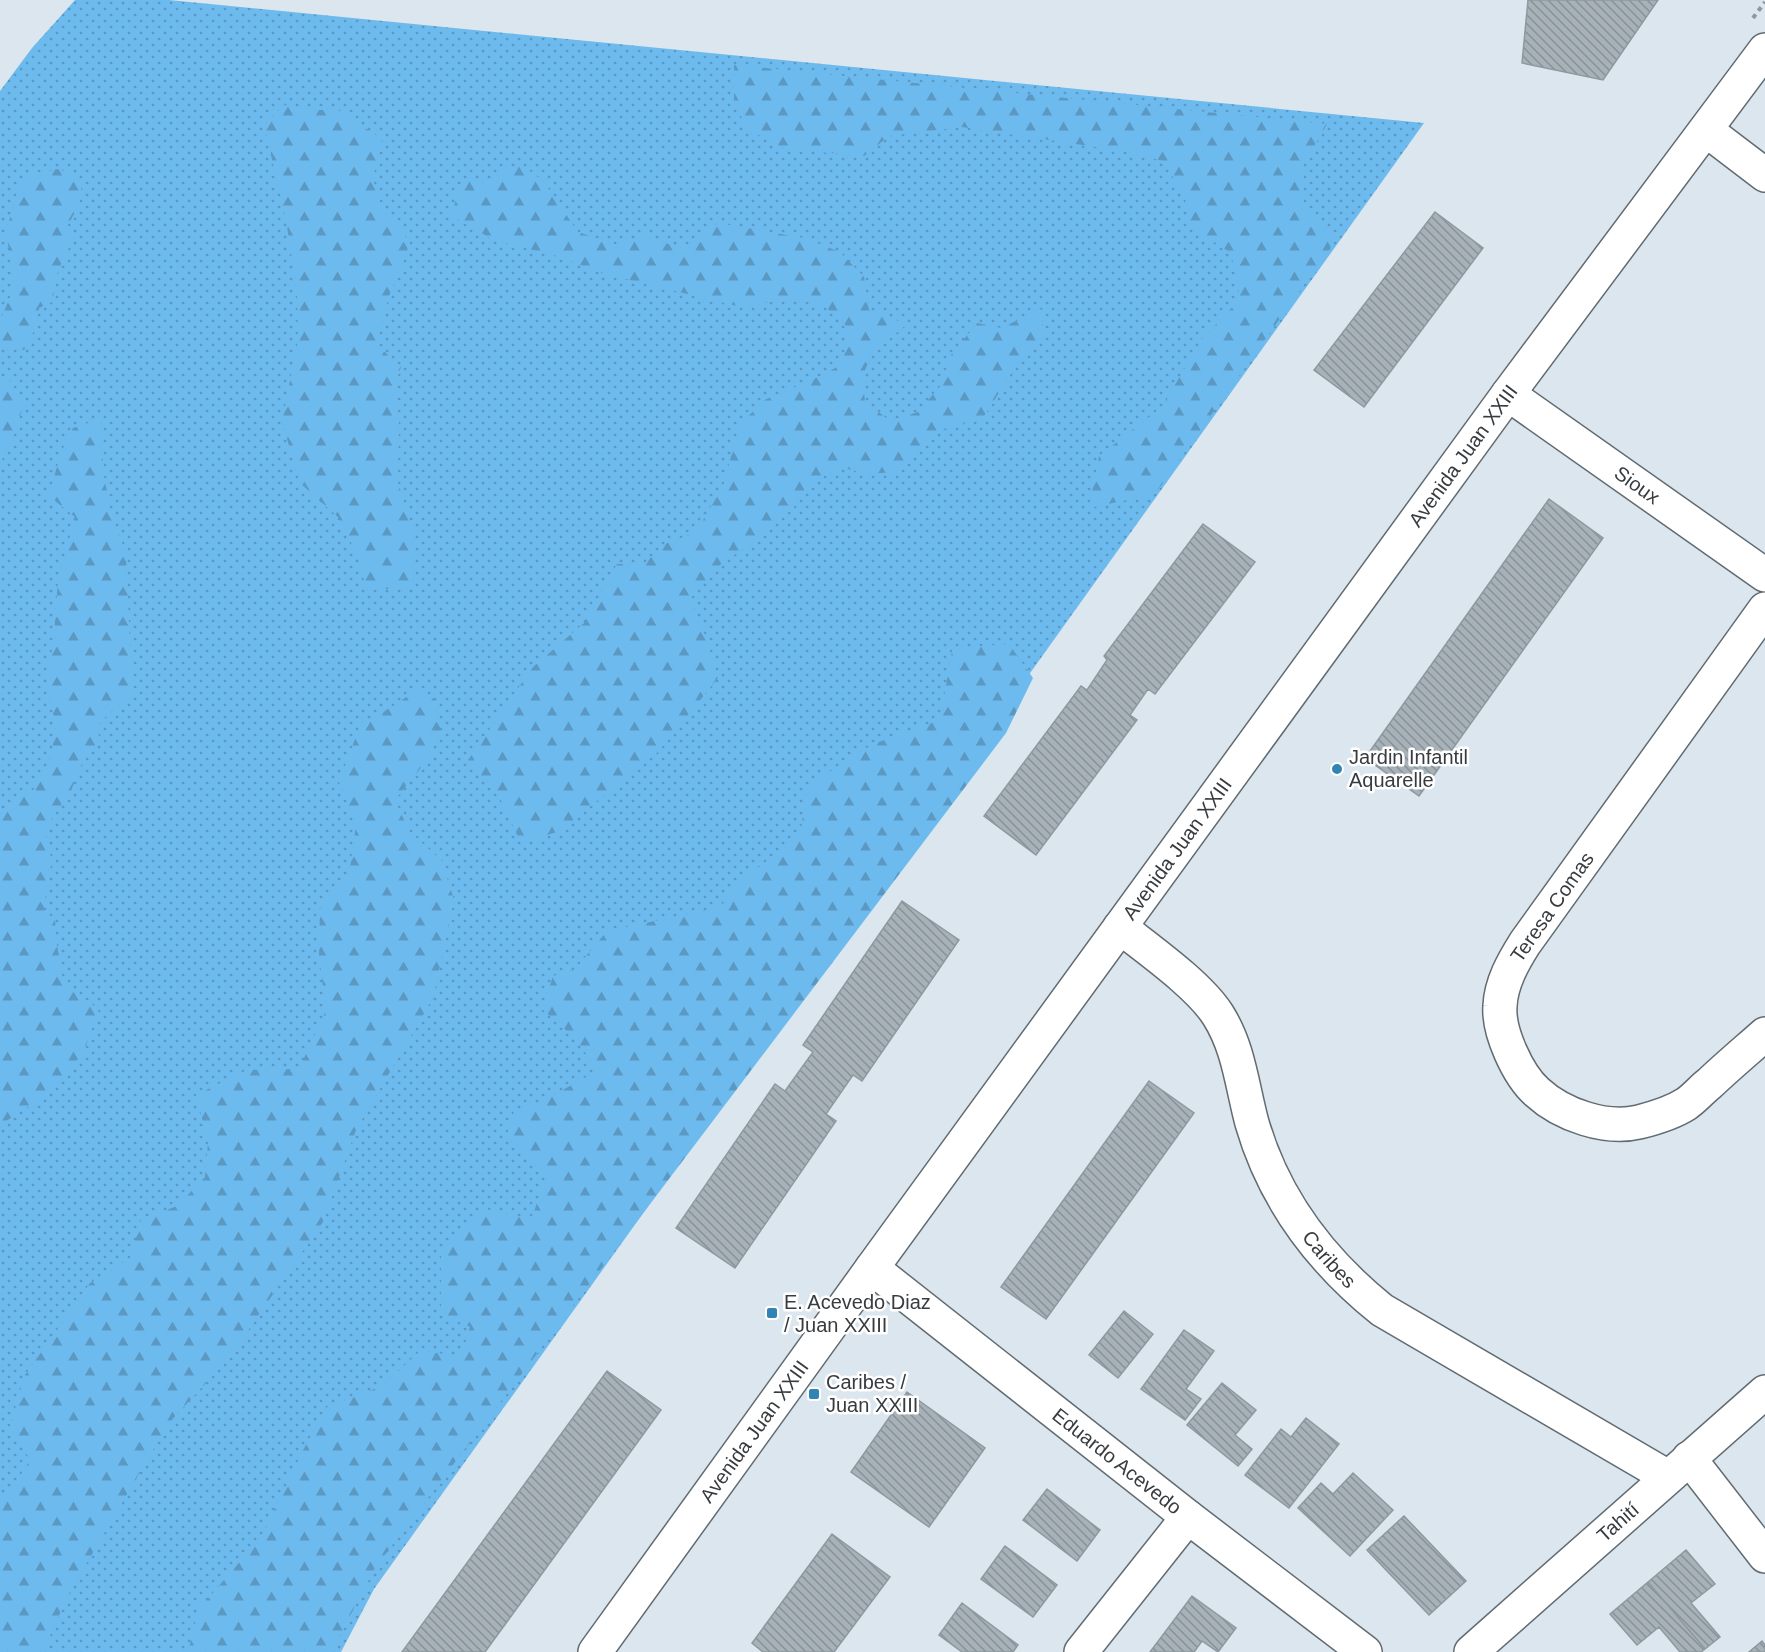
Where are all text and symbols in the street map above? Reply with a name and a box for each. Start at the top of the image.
street label: Avenida Juan XXIII [1404,381,1522,531]
street label: Sioux [1610,462,1664,508]
place label: Jardin Infantil Aquarelle [1349,746,1468,791]
marker: Jardin Infantil Aquarelle [1330,762,1344,776]
street label: Avenida Juan XXIII [1118,774,1236,924]
street label: Teresa Comas [1506,848,1598,966]
street label: Caribes [1298,1226,1360,1292]
place label: E. Acevedo Diaz / Juan XXIII [784,1291,931,1336]
marker: E. Acevedo Diaz / Juan XXIII [765,1306,779,1320]
street label: Avenida Juan XXIII [696,1356,813,1507]
place label: Caribes / Juan XXIII [826,1371,918,1416]
marker: Caribes / Juan XXIII [807,1387,821,1401]
street label: Eduardo Acevedo [1048,1404,1186,1519]
street label: Tahití [1593,1498,1643,1546]

